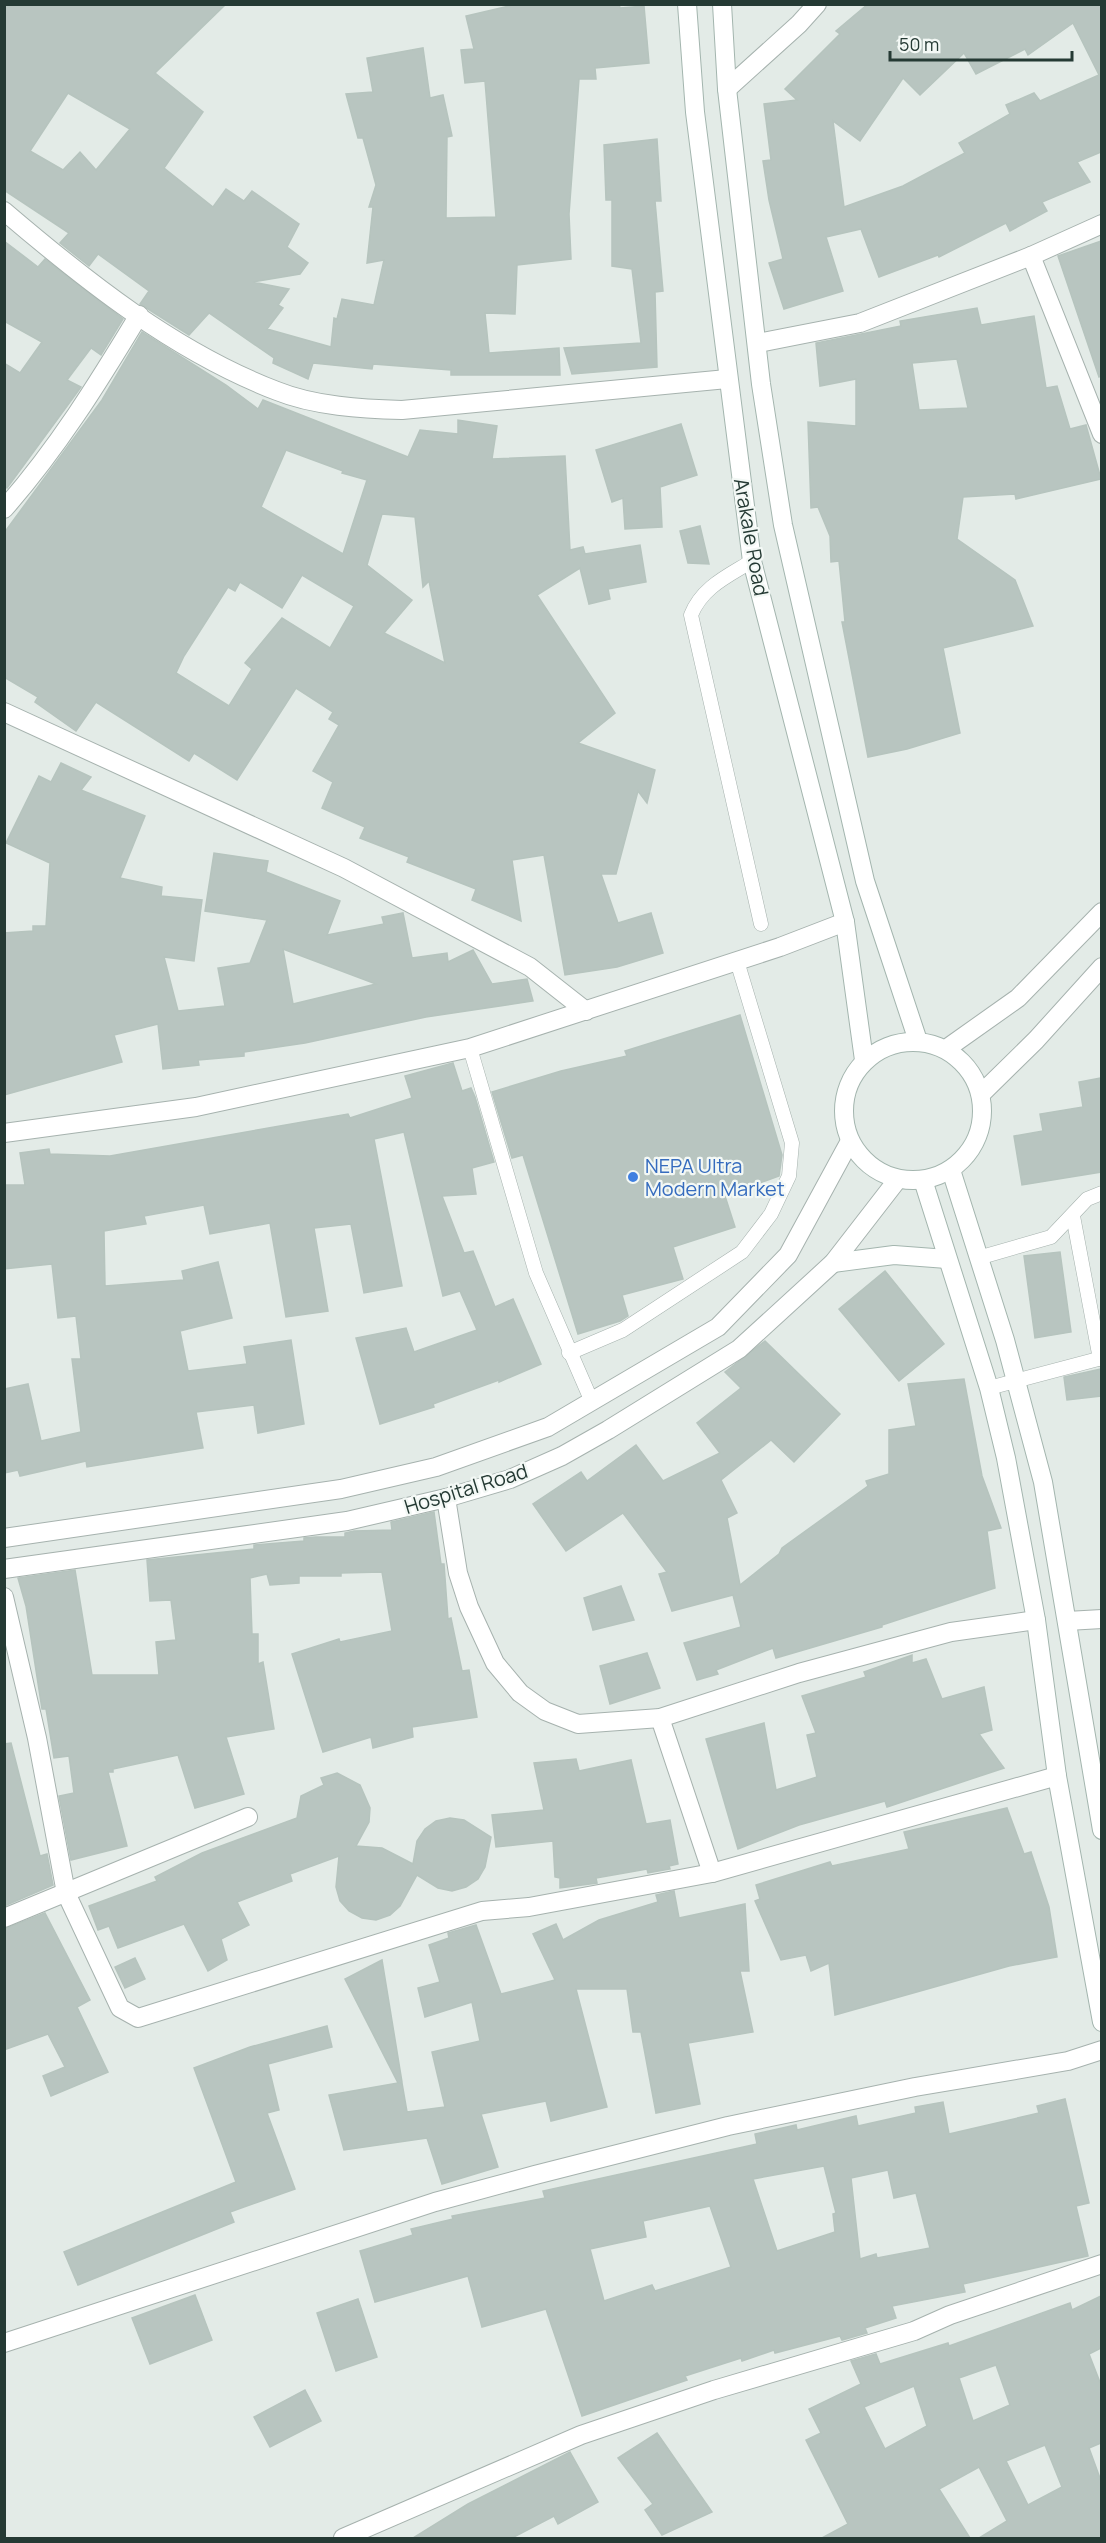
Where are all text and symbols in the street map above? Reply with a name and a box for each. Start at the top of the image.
scale bar [890,24,1072,62]
text: 50 m [899,32,939,56]
street label: Arakale Road [728,476,775,598]
place label: NEPA Ultra Modern Market [645,1152,785,1202]
marker: NEPA Ultra Modern Market [626,1170,640,1184]
street label: Hospital Road [401,1457,531,1520]

